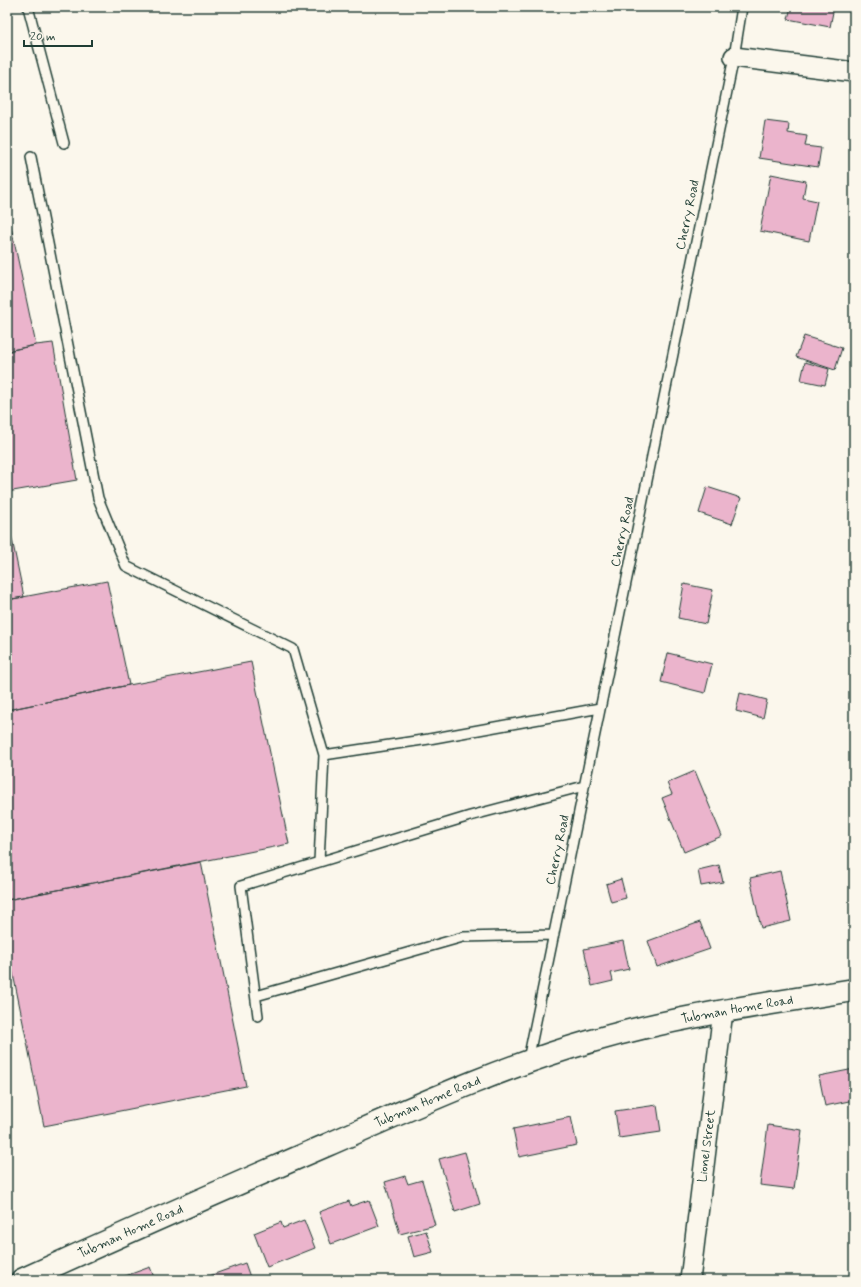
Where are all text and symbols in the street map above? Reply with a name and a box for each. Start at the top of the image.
scale bar [24,22,92,48]
text: 20 m [30,29,56,45]
street label: Cherry Road [672,179,704,251]
street label: Cherry Road [607,496,639,568]
street label: Cherry Road [542,814,574,886]
street label: Tubman Home Road [679,991,794,1028]
street label: Tubman Home Road [372,1072,483,1132]
street label: Lionel Street [694,1108,719,1183]
street label: Tubman Home Road [75,1200,186,1262]

